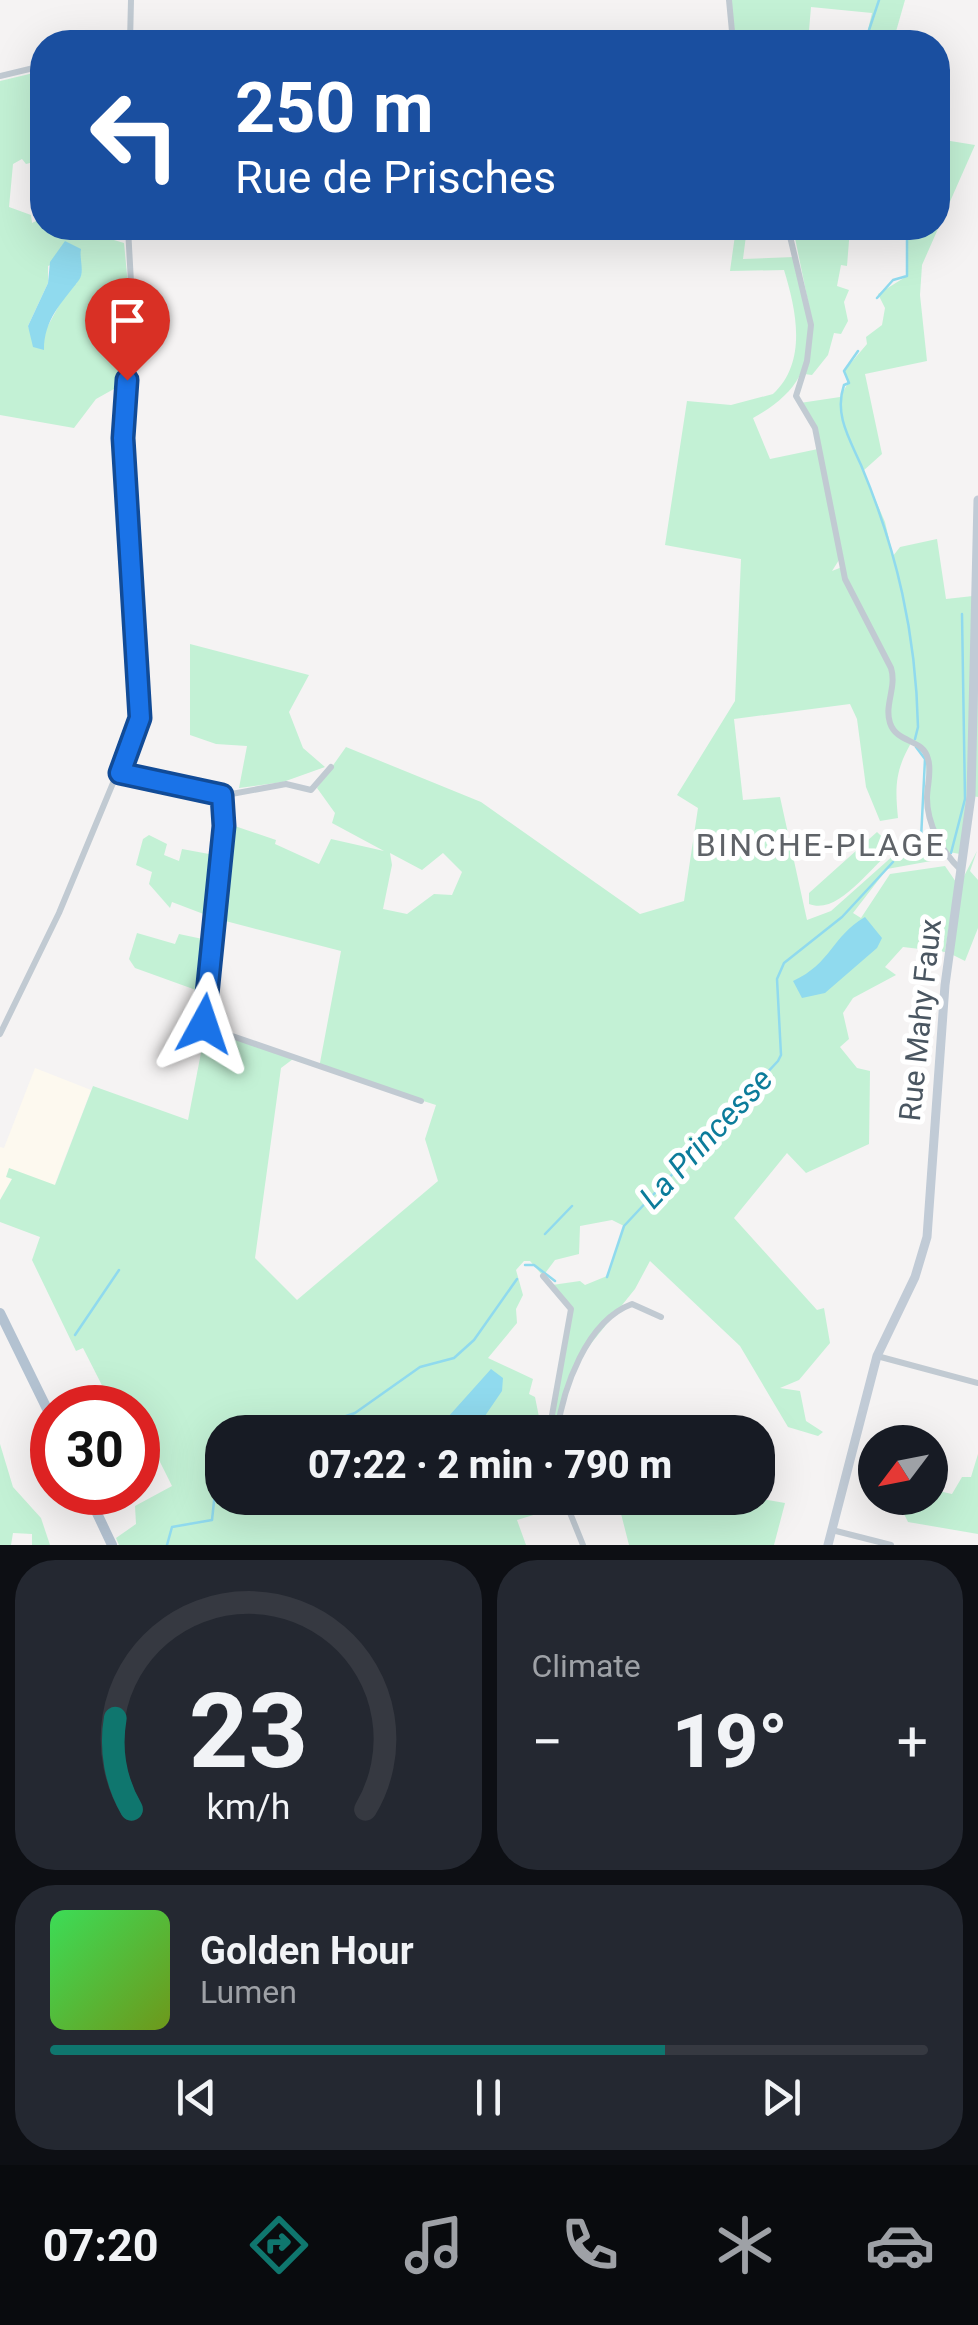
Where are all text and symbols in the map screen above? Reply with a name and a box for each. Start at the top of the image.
text: 250 m [235,67,434,149]
icon: left [70,70,200,200]
text: Rue de Prisches [235,151,556,204]
pin [85,278,170,381]
icon: arrive [100,293,155,348]
district label: BINCHE-PLAGE [696,826,946,864]
street label: Rue Mahy Faux [892,917,948,1123]
position arrow [152,972,256,1076]
water label: La Princesse [632,1060,780,1216]
speed limit sign: 30 [30,1385,160,1515]
north arrow [858,1425,948,1515]
map controls [858,1425,948,1515]
text: 07:22 · 2 min · 790 m [308,1443,672,1487]
text: Climate [532,1647,641,1685]
text: 23 [189,1671,308,1792]
text: 19° [672,1697,788,1785]
text: − [532,1710,563,1774]
text: + [897,1710,928,1774]
text: km/h [206,1786,290,1828]
text: Golden Hour [200,1929,414,1973]
text: Lumen [200,1973,297,2011]
icon: previous [169,2070,224,2125]
icon: pause [461,2070,516,2125]
icon: next [754,2070,809,2125]
icon: directions [244,2210,314,2280]
icon: music [399,2210,469,2280]
icon: phone [555,2210,625,2280]
icon: climate [710,2210,780,2280]
icon: car [865,2210,935,2280]
text: 07:20 [43,2219,159,2272]

